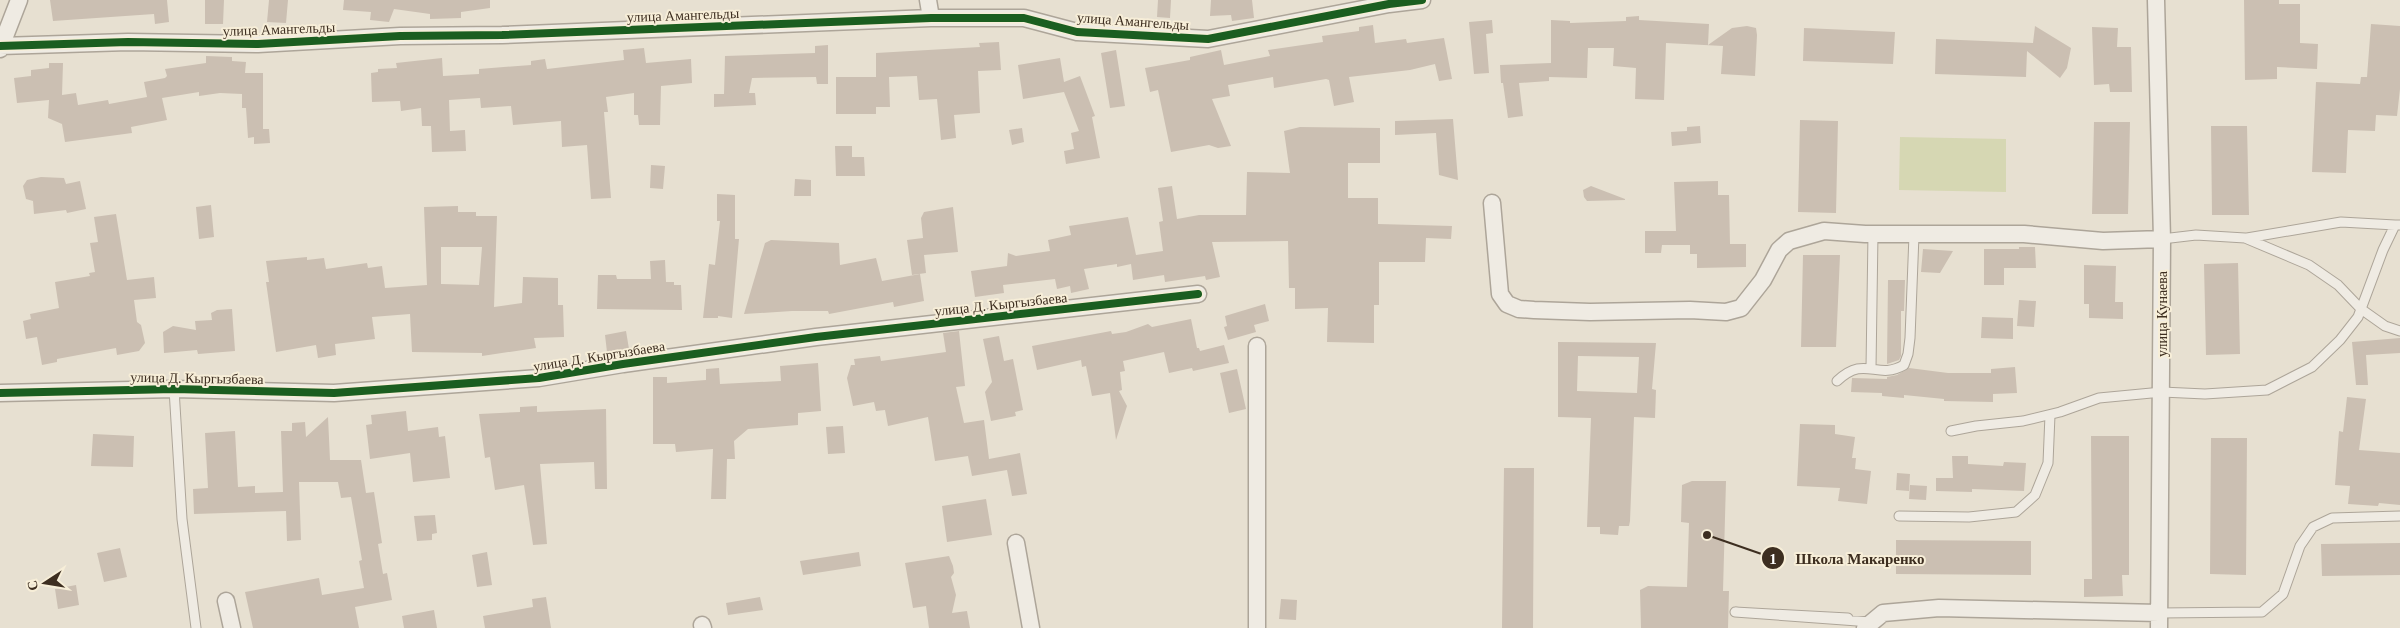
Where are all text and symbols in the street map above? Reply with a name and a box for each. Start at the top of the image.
street label: улица Амангельды [627,6,740,25]
street label: улица Амангельды [1076,10,1190,33]
street label: улица Амангельды [223,20,336,39]
street label: улица Кунаева [2155,270,2170,357]
street label: улица Д. Кыргызбаева [934,290,1069,319]
street label: улица Д. Кыргызбаева [532,339,667,374]
street label: улица Д. Кыргызбаева [130,370,265,387]
callout: Школа Макаренко [1761,543,1935,573]
text: 1 [1769,551,1777,567]
text: Школа Макаренко [1795,551,1925,567]
north arrow [20,558,70,608]
text: С [24,579,41,592]

